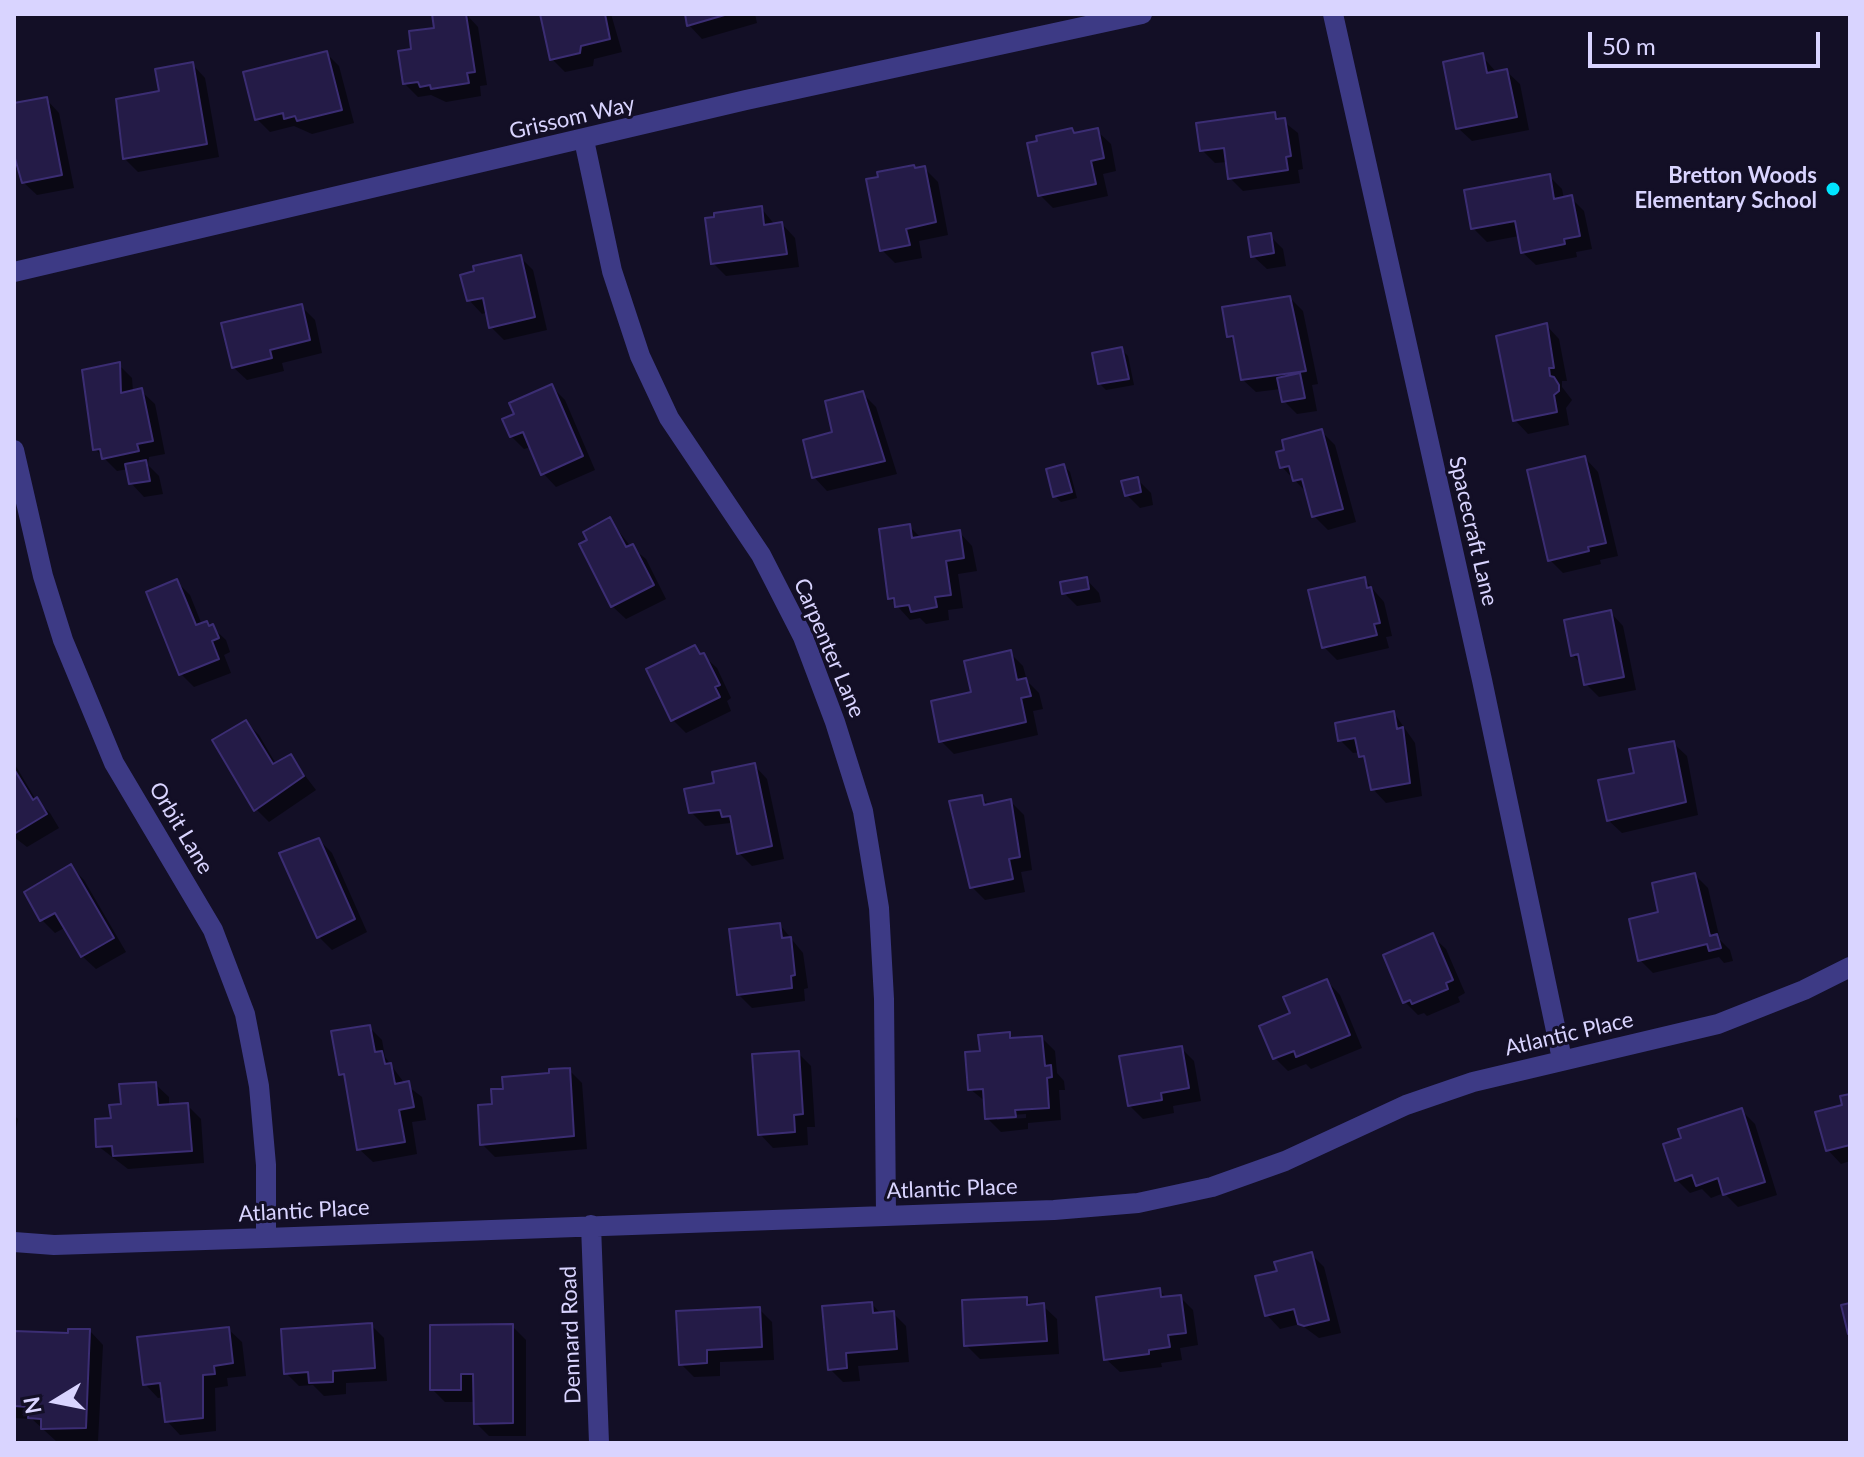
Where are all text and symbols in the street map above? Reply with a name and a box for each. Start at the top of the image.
scale bar [1592,16,1824,66]
text: 50 m [1602,31,1656,60]
street label: Grissom Way [507,91,637,145]
place label: Bretton Woods Elementary School [1634,163,1817,214]
marker: Bretton Woods Elementary School [1824,180,1842,198]
street label: Spacecraft Lane [1443,454,1503,608]
street label: Carpenter Lane [788,574,870,722]
street label: Orbit Lane [143,777,219,879]
street label: Atlantic Place [1502,1006,1636,1062]
street label: Atlantic Place [886,1174,1018,1204]
street label: Atlantic Place [238,1194,370,1228]
street label: Dennard Road [555,1266,587,1404]
north arrow [16,1361,96,1441]
text: N [17,1395,47,1416]

